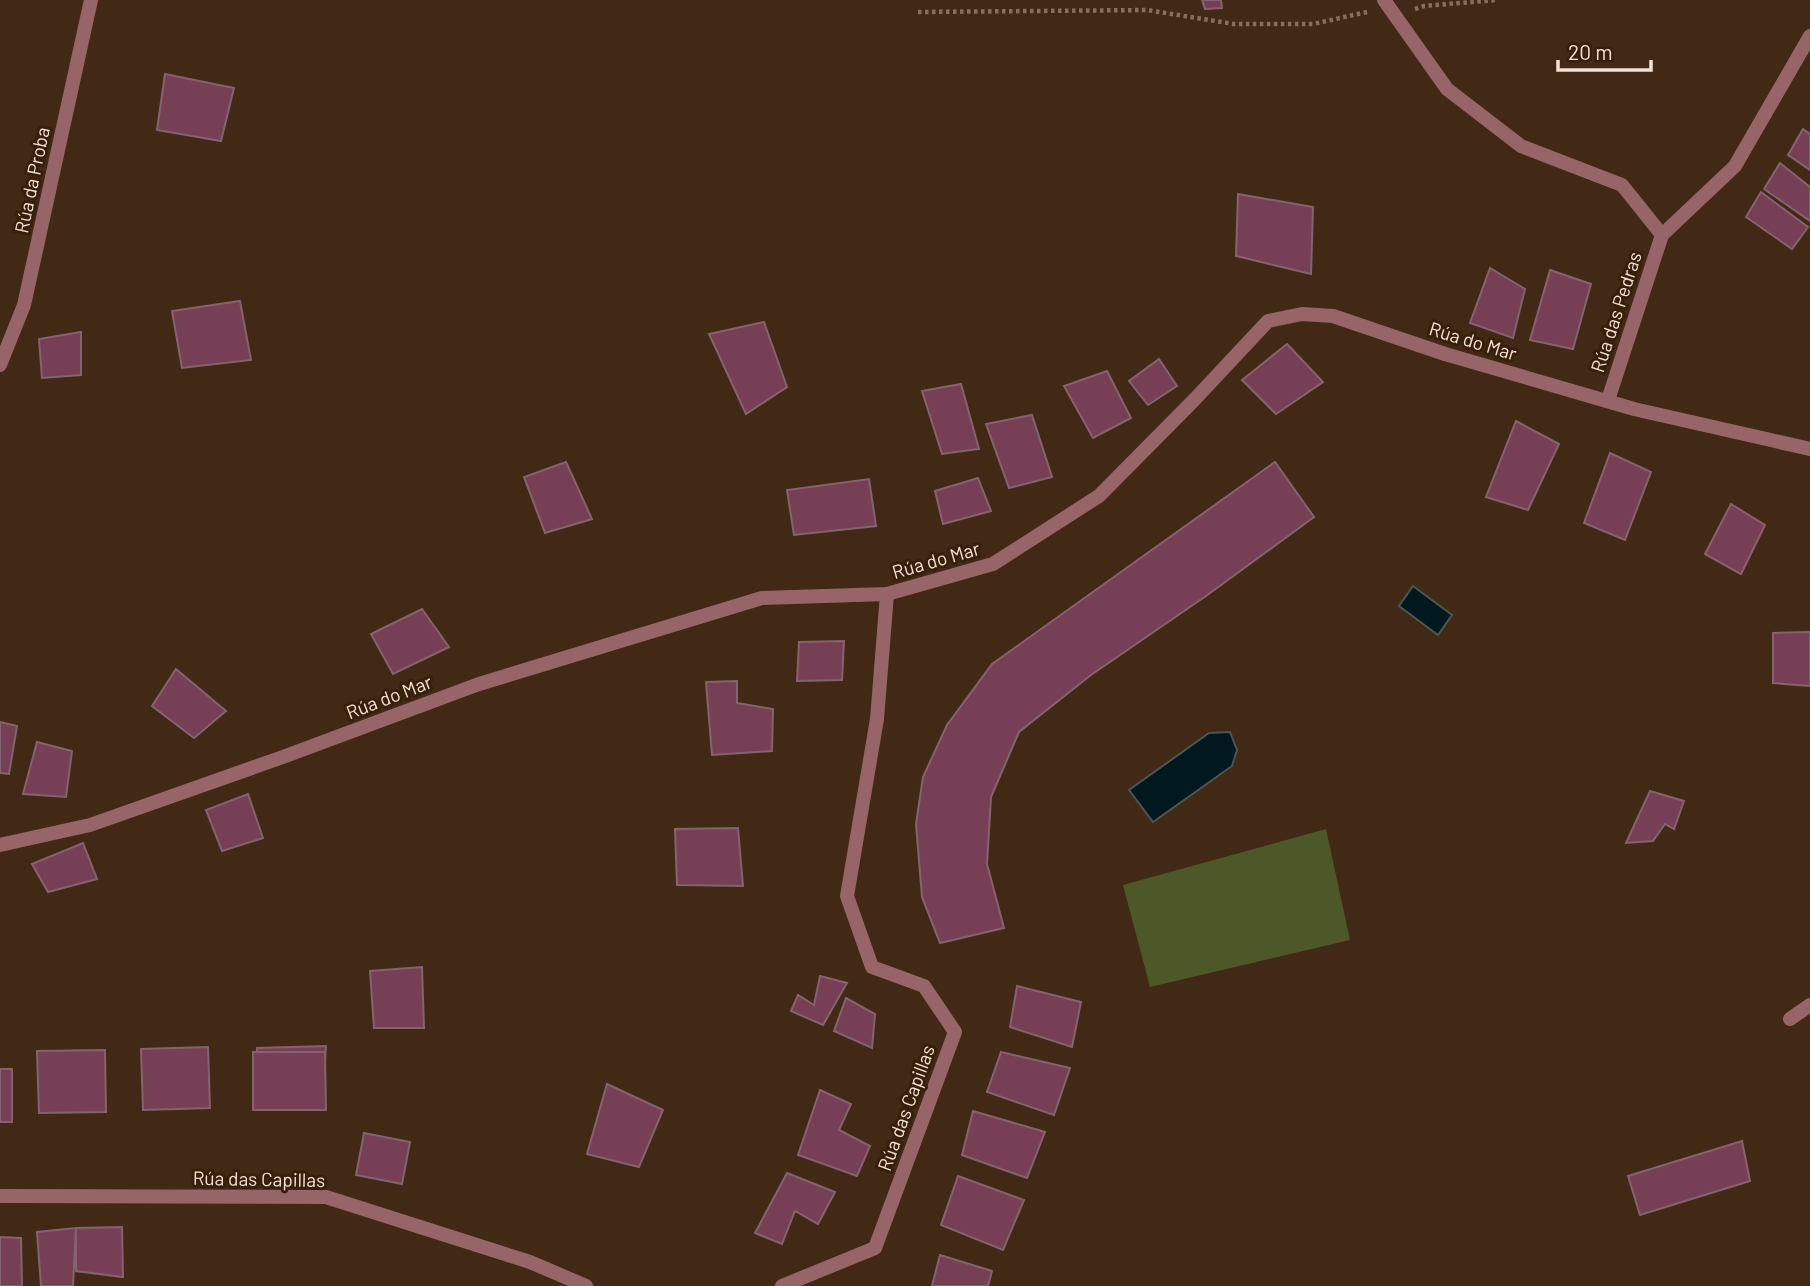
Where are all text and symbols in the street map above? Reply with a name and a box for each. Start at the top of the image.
scale bar [1558,28,1651,72]
text: 20 m [1568,39,1613,64]
street label: Rúa da Proba [9,125,54,235]
street label: Rúa das Pedras [1585,249,1646,375]
street label: Rúa do Mar [1427,316,1520,365]
street label: Rúa do Mar [889,536,982,583]
street label: Rúa do Mar [343,670,435,723]
street label: Rúa das Capillas [872,1042,939,1174]
street label: Rúa das Capillas [193,1166,325,1191]

